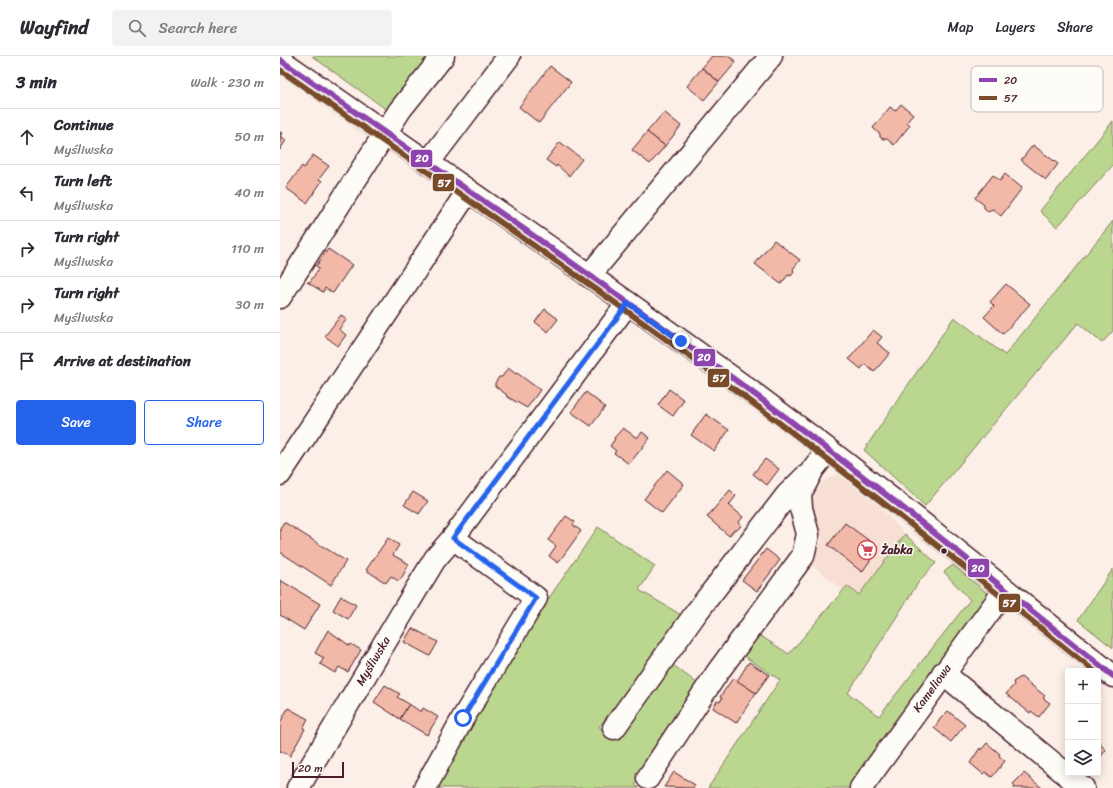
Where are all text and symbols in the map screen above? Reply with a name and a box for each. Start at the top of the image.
search box [112,10,392,46]
text: Wayfind [20,11,88,44]
text: Search here [158,15,237,41]
text: Map [948,15,973,40]
text: Layers [995,15,1035,40]
text: Share [1057,15,1093,40]
icon: search [126,17,148,39]
legend [971,66,1103,112]
text: 3 min [16,67,57,97]
text: Walk · 230 m [190,71,264,94]
text: 20 [1004,71,1017,90]
text: 57 [1004,89,1018,108]
text: Continue [54,112,114,138]
text: 50 m [234,125,264,148]
icon: ahead [16,126,38,148]
text: Myśliwska [54,138,113,161]
line badge: 20 [410,149,433,168]
text: 20 [414,149,429,168]
text: Turn left [54,168,112,194]
line badge: 57 [432,173,455,192]
text: 57 [437,174,452,193]
text: 40 m [234,181,264,204]
icon: left [16,182,38,204]
text: Myśliwska [54,194,113,217]
text: Turn right [54,224,119,250]
text: 110 m [231,237,264,260]
icon: right [16,238,38,260]
text: Myśliwska [54,250,113,273]
text: Turn right [54,280,119,306]
text: 30 m [235,293,264,316]
icon: right [16,294,38,316]
text: Myśliwska [54,306,113,329]
route end [672,332,690,350]
text: Arrive at destination [54,348,191,374]
line badge: 20 [693,348,716,367]
text: 20 [696,348,711,367]
icon: arrive [16,350,38,372]
line badge: 57 [707,368,730,388]
text: 57 [712,369,727,388]
button: Save [16,400,136,445]
button: Share [144,400,264,445]
supermarket icon: Żabka [856,539,878,561]
place label: Żabka [880,539,914,561]
unlabelled marker [939,546,949,556]
line badge: 20 [967,558,990,578]
text: 20 [970,559,985,578]
line badge: 57 [998,593,1021,613]
text: 57 [1002,594,1017,613]
street label: Myśliwska [350,631,397,690]
street label: Kameliowa [907,658,958,717]
map controls [1065,668,1101,776]
button: + [1065,668,1101,704]
button: − [1065,704,1101,740]
route start [454,709,472,727]
button: layers [1065,740,1101,776]
text: 20 m [298,759,323,778]
scale bar [292,760,344,779]

